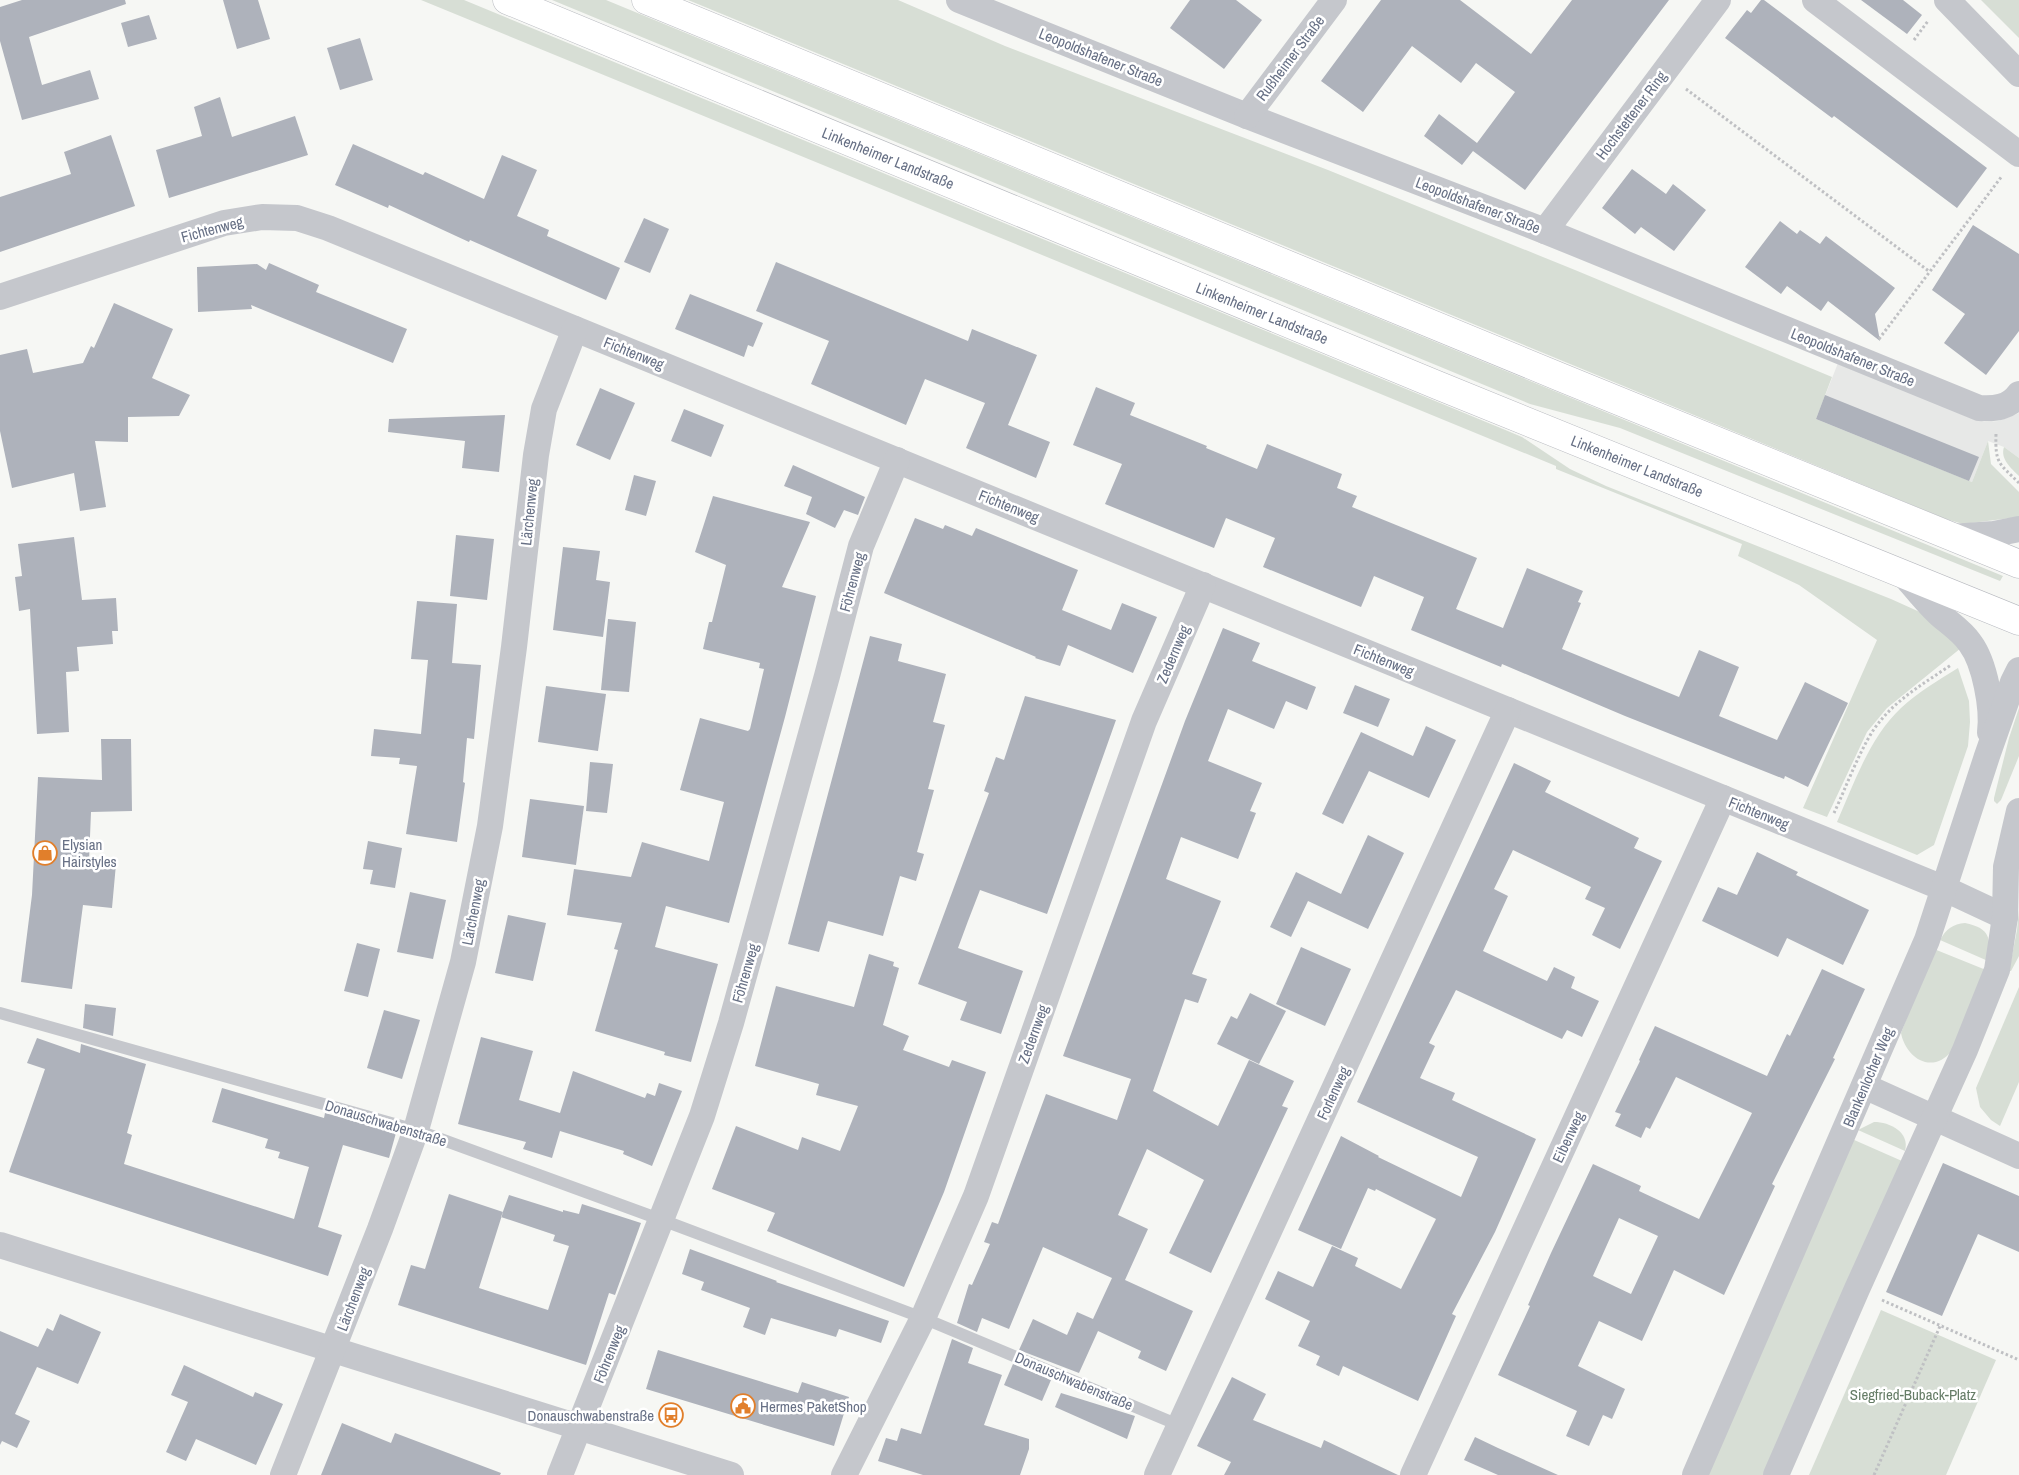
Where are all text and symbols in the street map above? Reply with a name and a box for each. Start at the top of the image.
street label: Rußheimer Straße [1251,11,1329,105]
street label: Leopoldshafener Straße [1036,23,1166,92]
street label: Hochstettener Ring [1591,66,1671,164]
street label: Linkenheimer Landstraße [819,122,957,194]
street label: Leopoldshafener Straße [1413,172,1544,239]
street label: Fichtenweg [179,211,246,247]
street label: Linkenheimer Landstraße [1193,277,1331,349]
street label: Leopoldshafener Straße [1788,323,1918,392]
street label: Fichtenweg [601,331,668,375]
street label: Linkenheimer Landstraße [1568,430,1706,502]
street label: Lärchenweg [515,477,543,546]
street label: Fichtenweg [976,484,1043,528]
street label: Föhrenweg [834,550,870,614]
street label: Zedernweg [1151,621,1195,686]
street label: Fichtenweg [1351,638,1418,682]
street label: Fichtenweg [1726,791,1793,835]
place label: Elysian Hairstyles [62,834,117,872]
shop icon: Elysian Hairstyles [32,840,58,866]
street label: Lärchenweg [456,877,490,947]
street label: Föhrenweg [727,941,764,1005]
street label: Zedernweg [1013,1001,1053,1067]
street label: Blankenlocher Weg [1838,1024,1899,1130]
street label: Forlenweg [1311,1063,1355,1123]
street label: Donauschwabenstraße [322,1094,450,1152]
street label: Eibenweg [1547,1108,1589,1166]
street label: Lärchenweg [331,1264,375,1334]
street label: Föhrenweg [588,1322,630,1386]
street label: Donauschwabenstraße [1012,1347,1136,1415]
park label: Siegfried-Buback-Platz [1850,1384,1976,1405]
public building icon: Hermes PaketShop [730,1393,756,1419]
place label: Hermes PaketShop [760,1396,867,1417]
bus stop icon: Donauschwabenstraße [658,1402,684,1428]
place label: Donauschwabenstraße [528,1405,654,1426]

